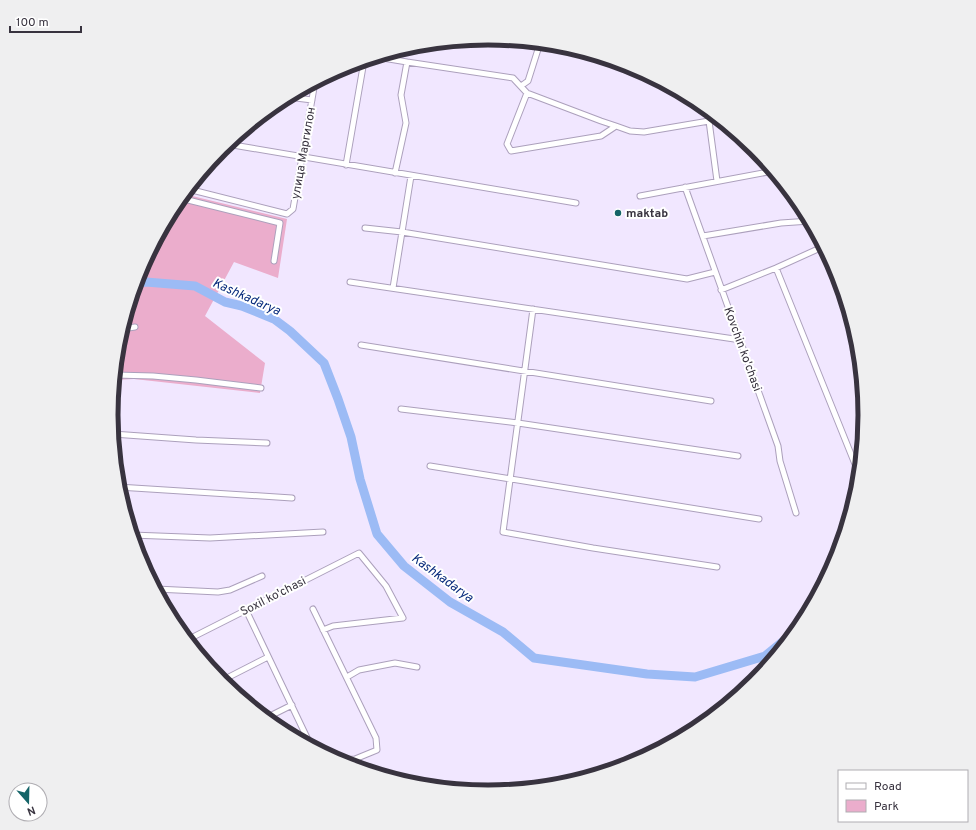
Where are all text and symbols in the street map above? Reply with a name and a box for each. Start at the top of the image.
scale bar [10,8,81,34]
text: 100 m [16,15,49,31]
street label: улица Маргилон [288,106,320,201]
place label: maktab [626,206,668,222]
marker: maktab [613,208,623,218]
water label: Kashkadarya [210,276,283,320]
street label: Kovchin ko'chasi [719,305,765,394]
water label: Kashkadarya [408,551,476,607]
street label: Soxil ko'chasi [238,573,309,620]
legend [838,770,968,822]
text: Road [874,779,902,795]
north arrow [8,782,48,822]
text: Park [874,799,899,815]
text: N [25,803,37,818]

